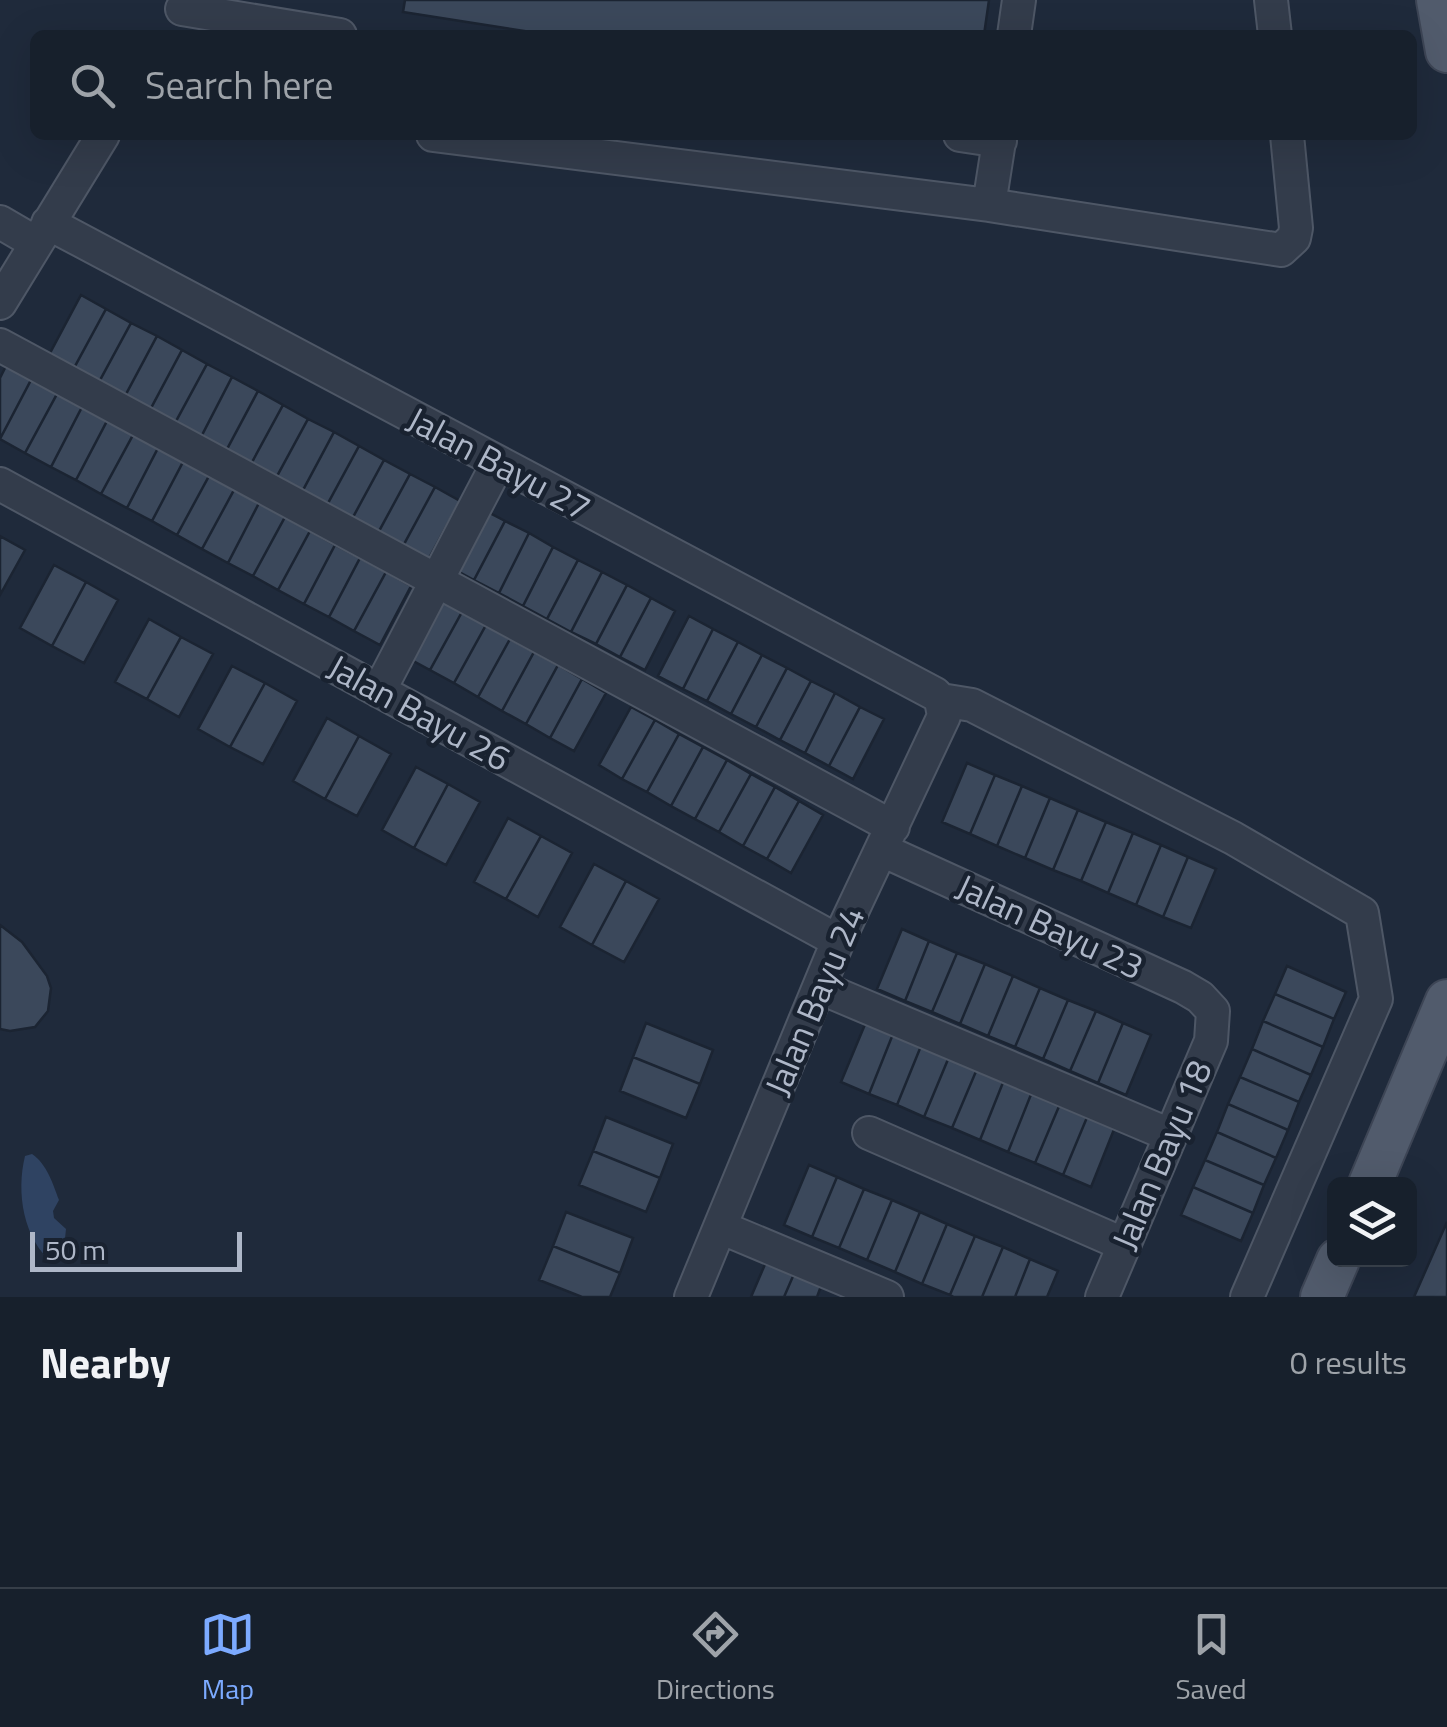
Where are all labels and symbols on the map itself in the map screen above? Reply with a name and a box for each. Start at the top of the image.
street label: Jalan Bayu 27 [398,392,601,534]
street label: Jalan Bayu 26 [318,640,521,784]
street label: Jalan Bayu 23 [948,859,1153,993]
street label: Jalan Bayu 24 [750,898,878,1104]
street label: Jalan Bayu 18 [1097,1052,1225,1258]
scale bar [30,1227,242,1272]

